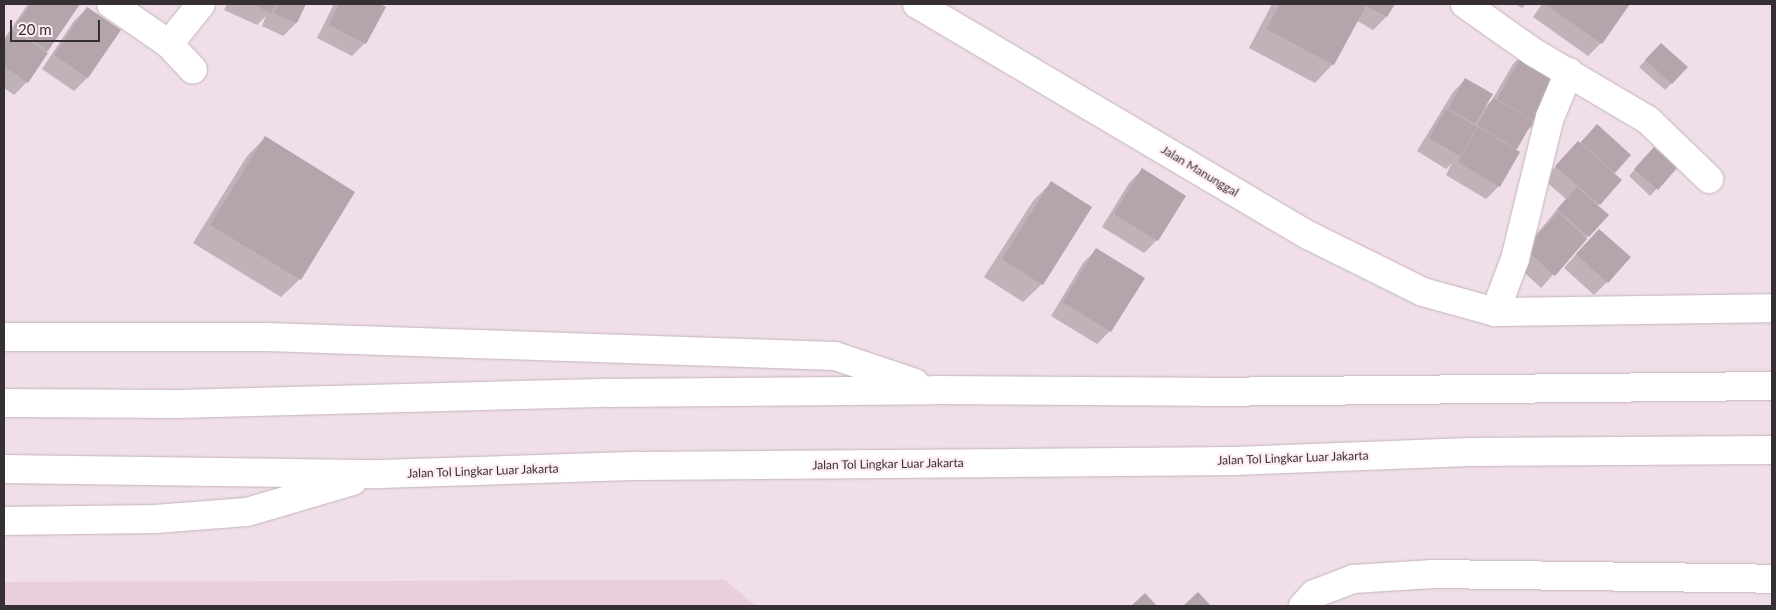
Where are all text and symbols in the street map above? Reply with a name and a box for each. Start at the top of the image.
scale bar [12,10,102,42]
text: 20 m [18,20,52,38]
street label: Jalan Manunggal [1159,142,1241,200]
street label: Jalan Tol Lingkar Luar Jakarta [1217,448,1369,468]
street label: Jalan Tol Lingkar Luar Jakarta [812,455,964,473]
street label: Jalan Tol Lingkar Luar Jakarta [407,461,559,481]

